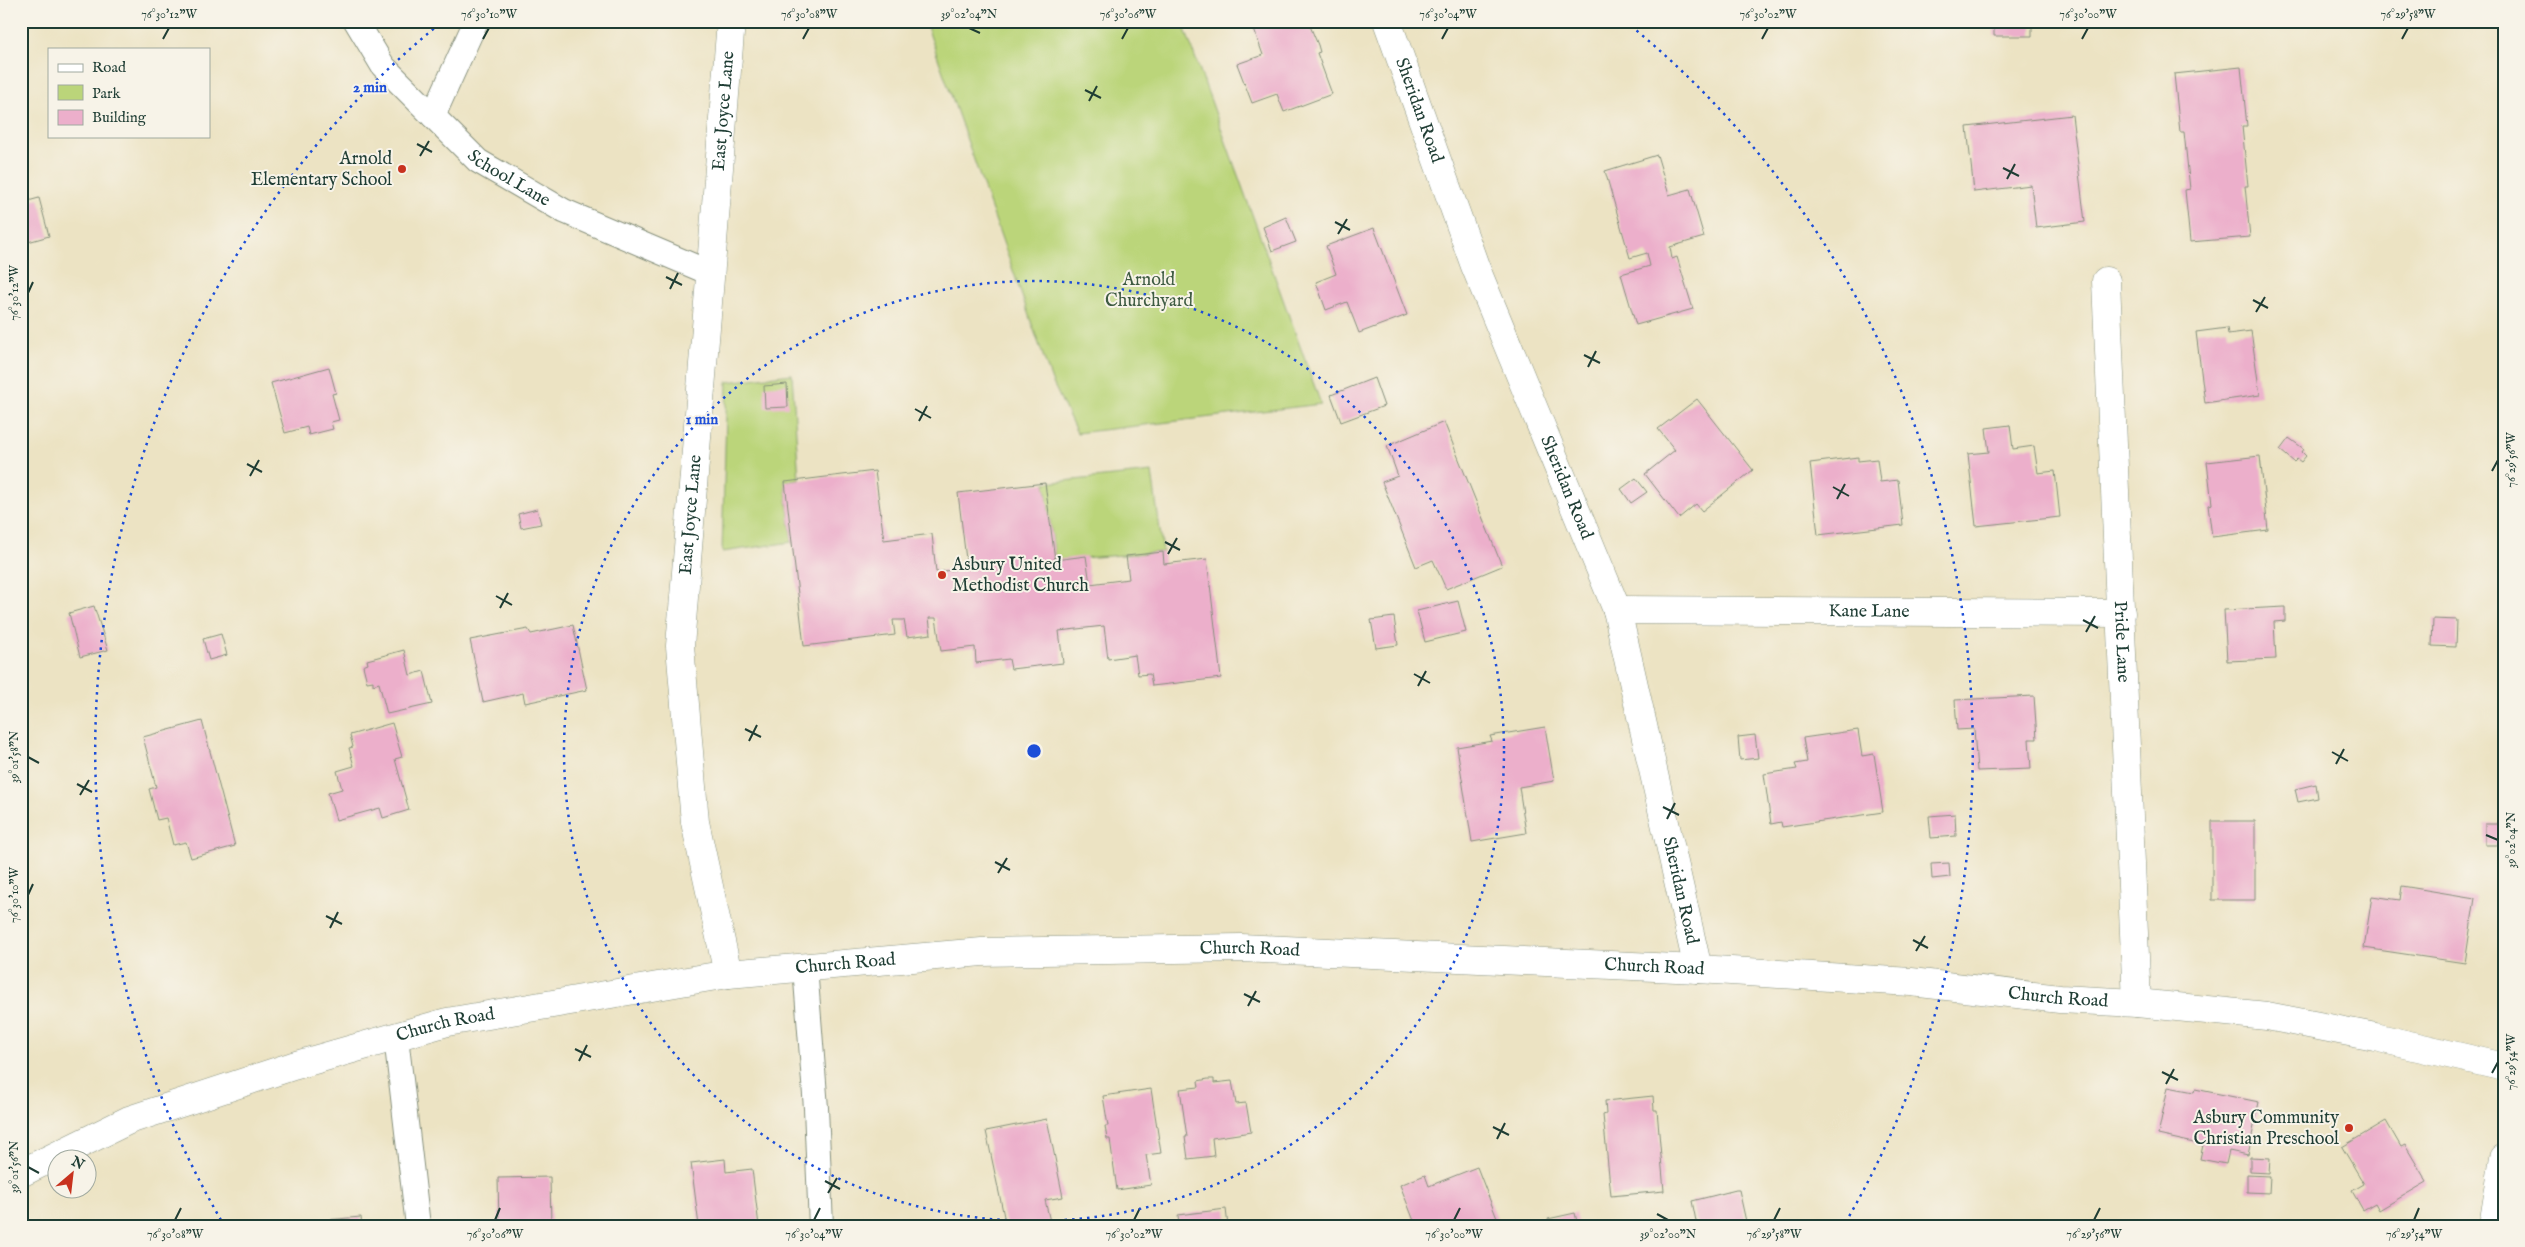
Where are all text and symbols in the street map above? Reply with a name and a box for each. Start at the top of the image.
text: 76°30'12"W [141,7,197,22]
text: 76°30'10"W [461,7,517,22]
text: 76°30'08"W [781,7,838,22]
text: 39°02'04"N [941,7,998,22]
text: 76°30'06"W [1100,7,1157,22]
text: 76°30'04"W [1419,7,1477,22]
text: 76°30'02"W [1739,7,1797,22]
text: 76°30'00"W [2059,7,2117,22]
text: 76°29'58"W [2380,7,2436,22]
legend [48,48,210,138]
street label: East Joyce Lane [707,50,740,172]
street label: Sheridan Road [1390,55,1449,166]
text: Road [92,58,127,77]
text: 2 min [353,78,387,97]
text: Park [92,84,122,103]
text: Building [92,108,147,127]
street label: School Lane [462,145,554,212]
place label: Arnold Elementary School [251,148,392,192]
marker: Arnold Elementary School [396,163,408,175]
text: 76°30'12"W [7,265,22,321]
park label: Arnold Churchyard [1105,269,1193,313]
text: 1 min [686,410,718,429]
street label: Sheridan Road [1535,432,1598,543]
text: 76°29'56"W [2504,432,2519,488]
street label: East Joyce Lane [674,454,707,575]
place label: Asbury United Methodist Church [951,554,1089,598]
marker: Asbury United Methodist Church [936,569,948,581]
street label: Kane Lane [1828,600,1910,623]
street label: Pride Lane [2108,600,2135,683]
text: 39°01'58"N [7,730,22,783]
centre of rings [1025,742,1043,760]
text: 39°02'04"N [2504,811,2519,868]
street label: Sheridan Road [1657,834,1704,947]
text: 76°30'10"W [7,867,22,923]
street label: Church Road [1200,936,1301,962]
street label: Church Road [794,948,897,980]
street label: Church Road [1604,953,1706,981]
street label: Church Road [2007,982,2109,1013]
street label: Church Road [394,1003,497,1047]
text: 76°29'54"W [2504,1033,2519,1090]
place label: Asbury Community Christian Preschool [2192,1107,2339,1151]
marker: Asbury Community Christian Preschool [2343,1122,2355,1134]
text: 39°01'56"N [7,1140,22,1193]
north arrow [48,1150,98,1200]
text: N [67,1152,87,1174]
text: 76°30'08"W [147,1227,204,1242]
text: 76°30'06"W [467,1227,524,1242]
text: 76°30'04"W [785,1227,843,1242]
text: 76°30'02"W [1105,1227,1163,1242]
text: 76°30'00"W [1425,1227,1483,1242]
text: 39°02'00"N [1640,1227,1697,1242]
text: 76°29'58"W [1746,1227,1802,1242]
text: 76°29'56"W [2066,1227,2122,1242]
text: 76°29'54"W [2386,1227,2443,1242]

